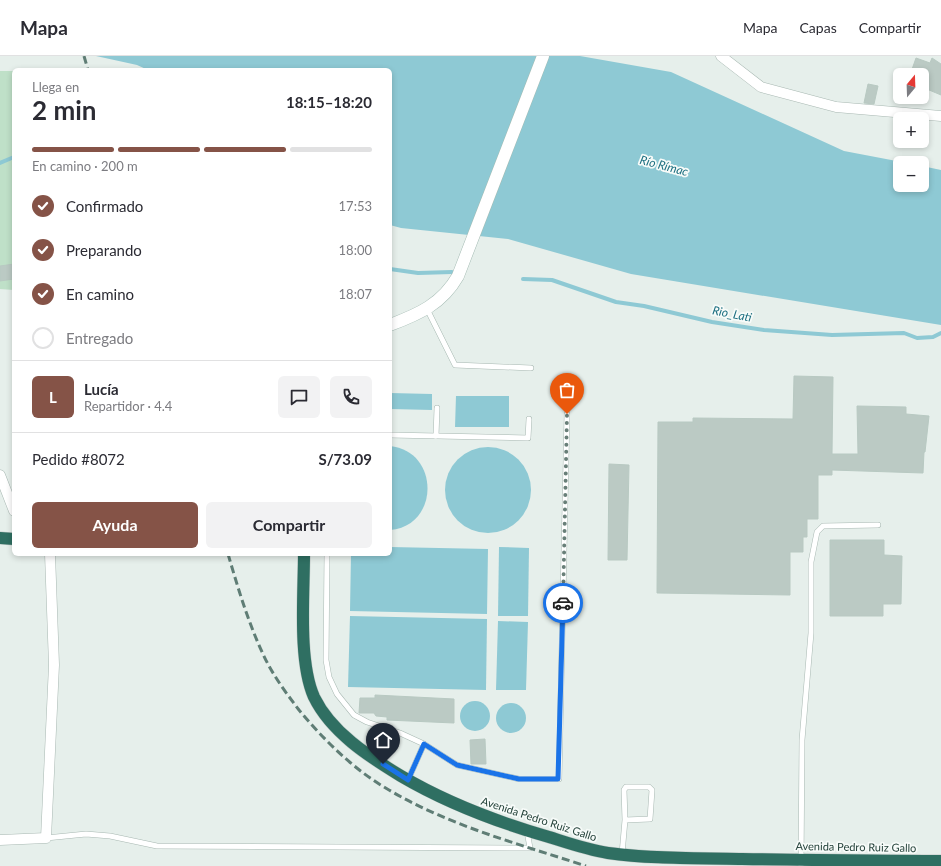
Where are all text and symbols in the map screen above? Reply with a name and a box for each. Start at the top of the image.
text: Mapa [20,16,68,39]
text: Mapa [743,19,778,36]
text: Capas [800,19,837,36]
text: Compartir [859,19,921,36]
north arrow [893,68,929,104]
map controls [893,68,929,192]
text: Llega en [32,79,79,95]
text: 18:15–18:20 [286,93,372,111]
text: 2 min [32,94,96,126]
button: + [893,112,929,148]
water label: Río Rímac [638,152,690,179]
button: − [893,156,929,192]
text: En camino · 200 m [32,158,138,174]
icon: check [32,195,54,217]
text: Confirmado [66,197,143,215]
text: 17:53 [339,198,372,214]
icon: check [32,239,54,261]
text: Preparando [66,241,142,259]
text: 18:00 [339,242,372,258]
icon: check [32,283,54,305]
text: En camino [66,285,134,303]
text: 18:07 [339,286,372,302]
water label: Rio_Lati [711,302,753,325]
text: Entregado [66,329,133,347]
pin [550,373,584,414]
button: chat [278,376,320,418]
button: phone [330,376,372,418]
icon: bag [556,379,578,401]
text: Lucía [84,380,119,398]
text: L [49,388,57,406]
text: Repartidor · 4.4 [84,398,172,414]
text: Pedido #8072 [32,450,125,468]
text: S/73.09 [318,450,372,468]
button: Ayuda [32,502,198,548]
button: Compartir [206,502,372,548]
courier [543,583,583,623]
icon: car [552,592,574,614]
pin [366,723,400,764]
icon: home [372,729,394,751]
street label: Avenida Pedro Ruiz Gallo [480,794,599,843]
street label: Avenida Pedro Ruiz Gallo [795,839,917,854]

